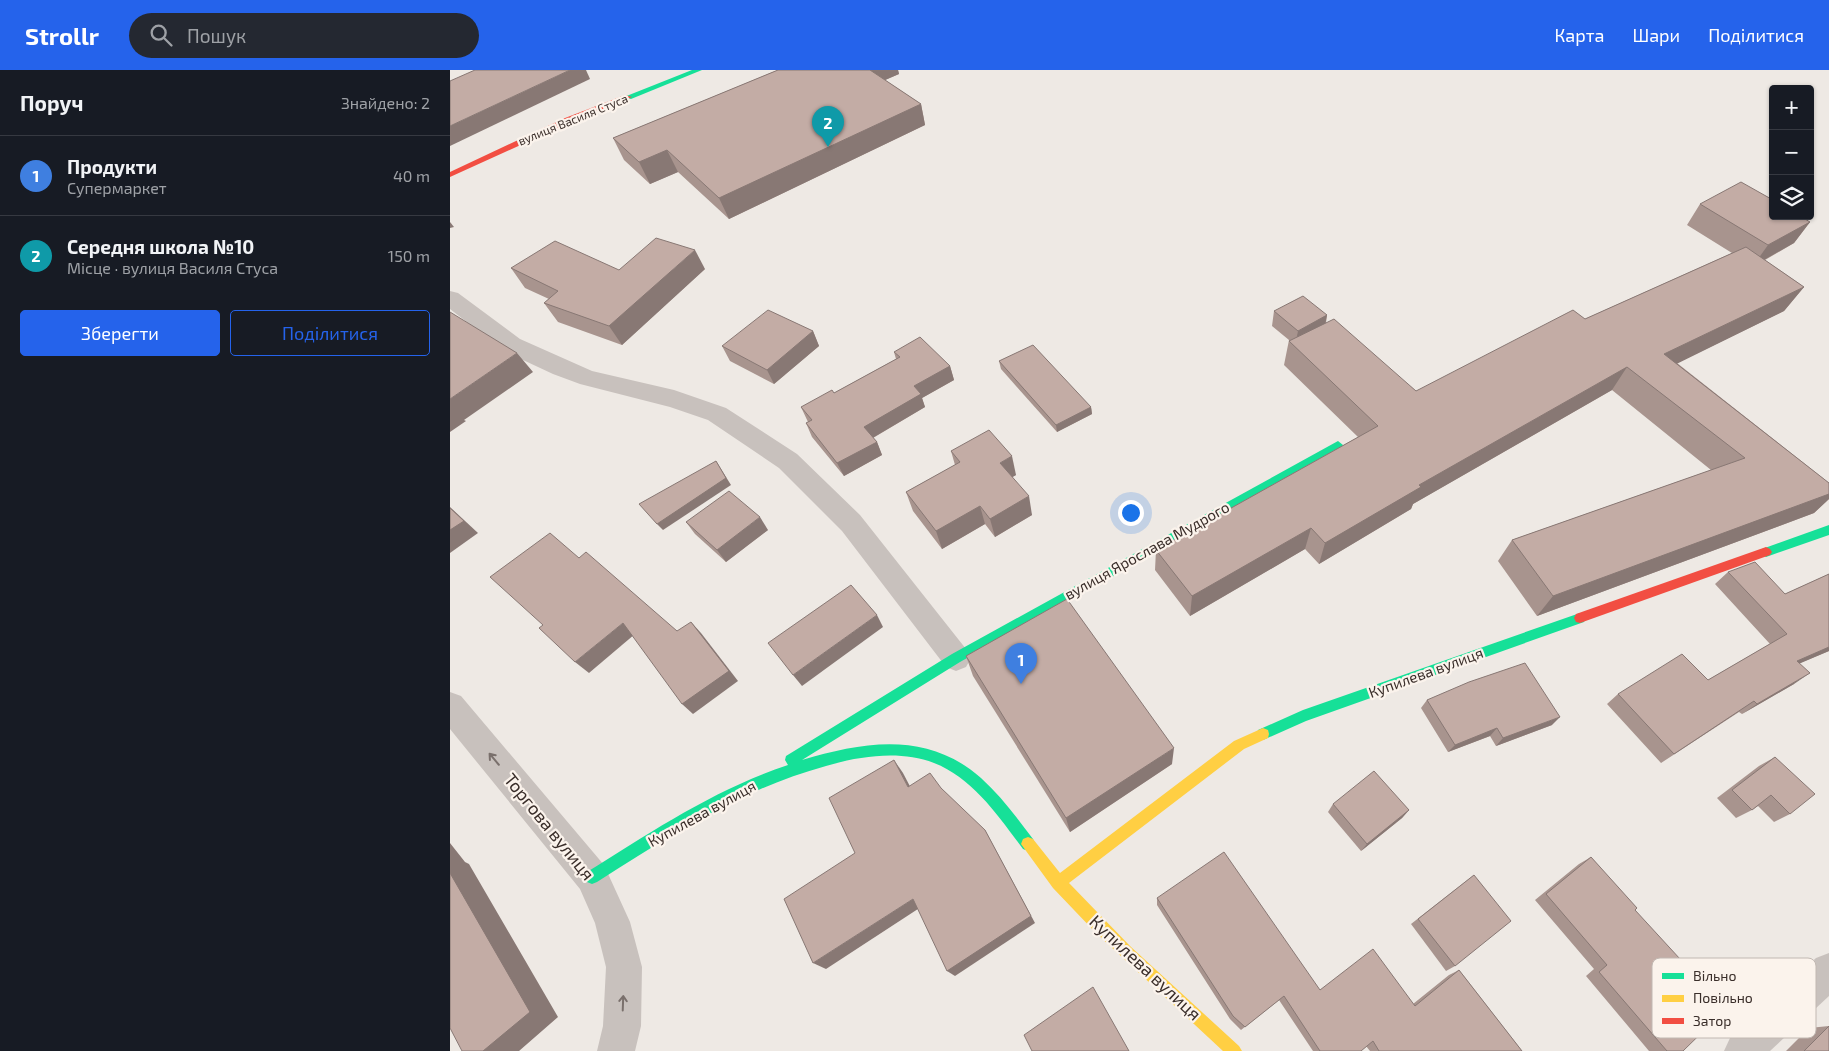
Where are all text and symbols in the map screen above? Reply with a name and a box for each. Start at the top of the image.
search box [129,13,479,58]
text: Strollr [25,21,99,50]
icon: search [147,21,175,49]
text: Пошук [187,24,246,47]
text: Карта [1554,24,1604,46]
text: Шари [1632,24,1680,46]
text: Поділитися [1708,24,1804,46]
map controls [1769,85,1814,220]
button: + [1769,85,1814,130]
text: Поруч [20,90,83,115]
street label: вулиця Василя Стуса [516,91,630,148]
text: Знайдено: 2 [341,93,430,112]
pin: 2 [812,106,844,147]
button: − [1769,130,1814,175]
text: Продукти [67,155,157,178]
text: 1 [33,166,39,185]
text: 40 m [393,166,430,185]
button: layers [1769,175,1814,220]
text: Супермаркет [67,178,166,197]
text: Середня школа №10 [67,235,254,258]
text: 2 [31,246,41,265]
text: 150 m [388,246,430,265]
text: Місце · вулиця Василя Стуса [67,258,278,277]
button: Зберегти [20,310,220,356]
button: Поділитися [230,310,430,356]
street label: вулиця Ярослава Мудрого [1061,497,1233,604]
your location [1118,500,1144,526]
pin: 1 [1005,643,1037,684]
street label: Купилева вулиця [1366,643,1486,702]
one-way arrow [489,753,500,766]
street label: Торгова вулиця [500,768,600,884]
street label: Купилева вулиця [644,776,759,851]
street label: Купилева вулиця [1085,910,1206,1025]
legend [1652,958,1816,1038]
text: Вільно [1693,967,1736,984]
text: Повільно [1693,989,1753,1006]
one-way arrow [618,995,628,1012]
text: Затор [1693,1012,1731,1029]

